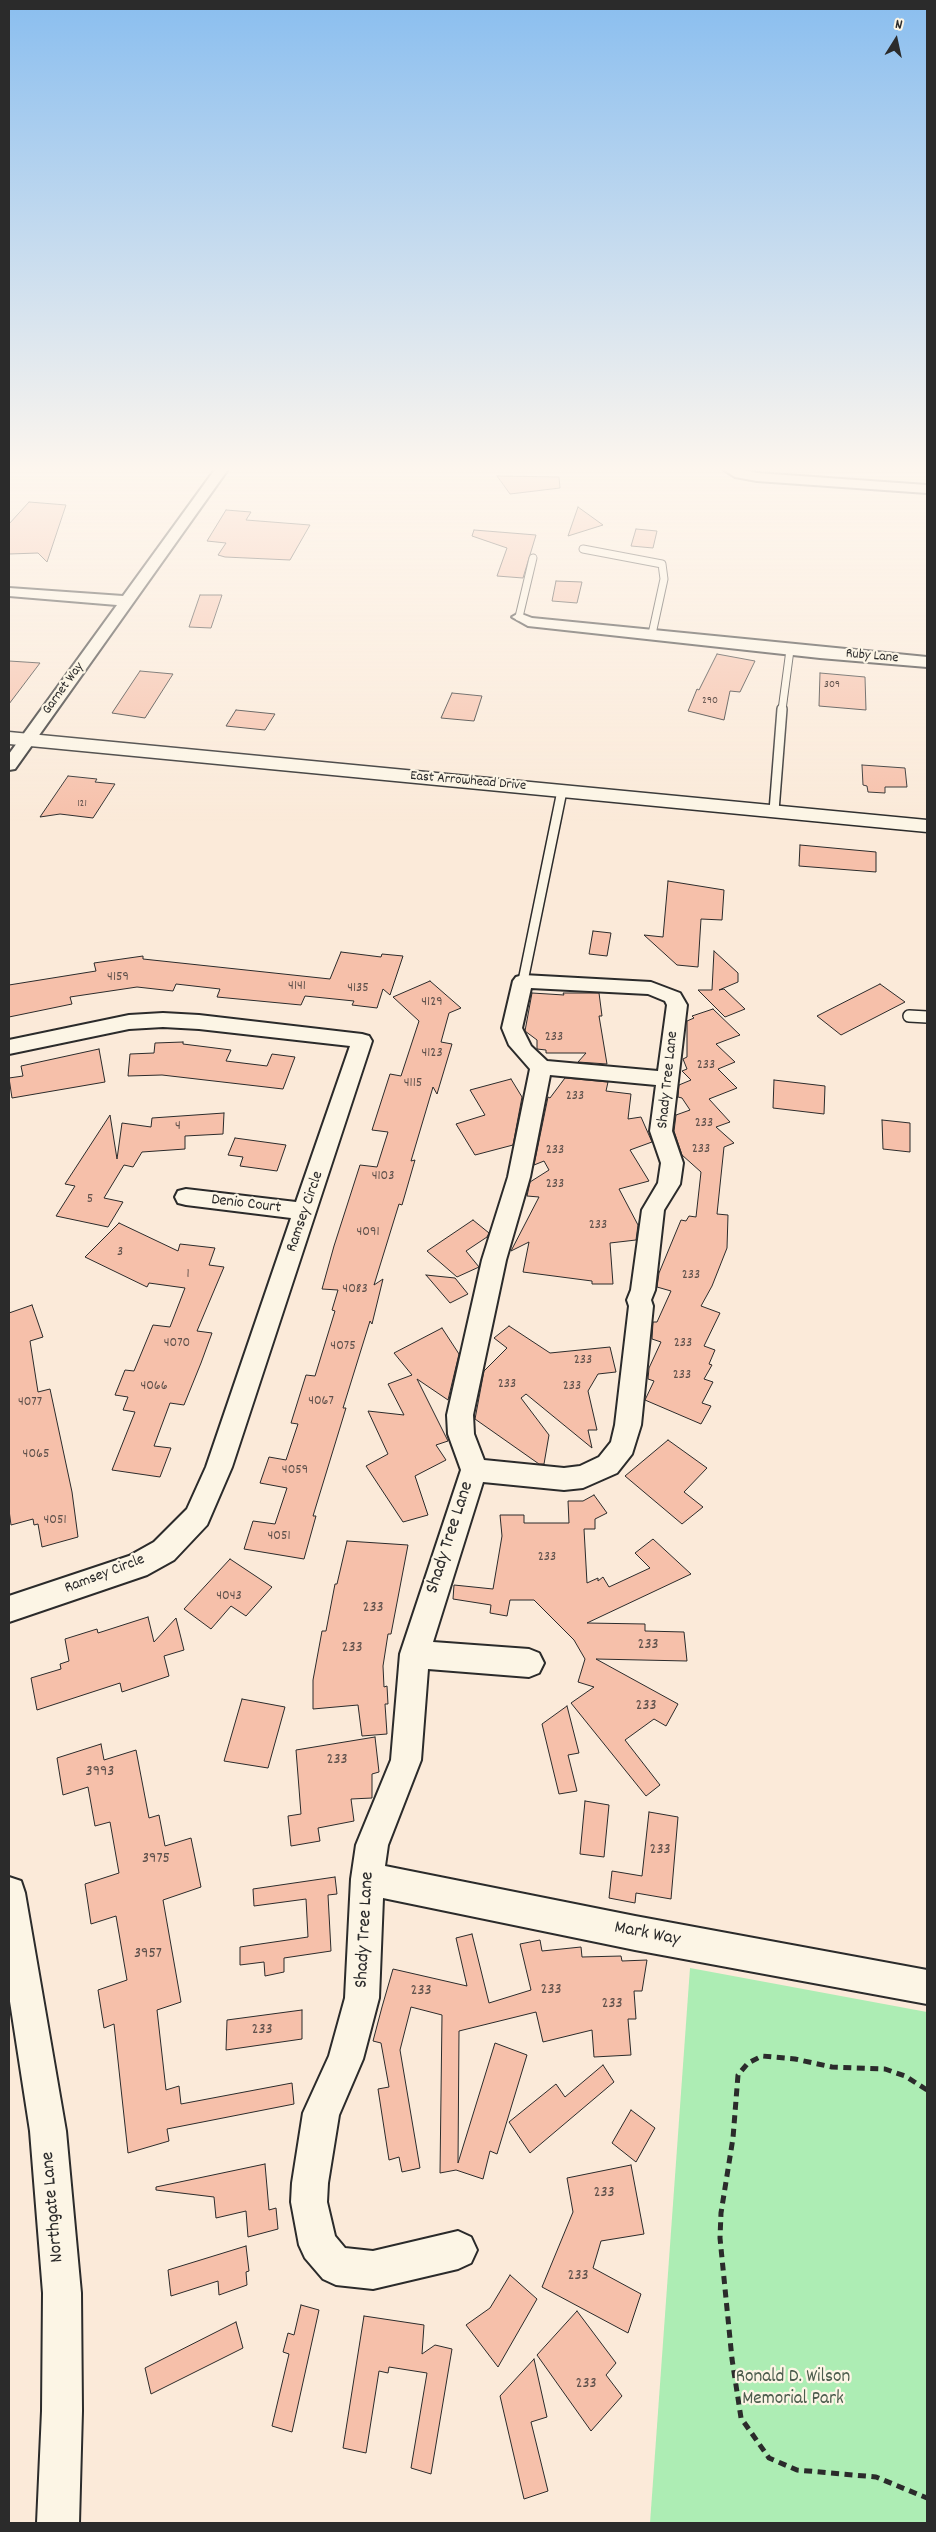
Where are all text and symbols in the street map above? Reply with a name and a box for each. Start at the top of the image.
north arrow [871,15,921,65]
text: N [893,15,904,36]
street label: Ruby Lane [845,646,899,668]
street label: Garnet Way [40,660,88,718]
house number: 309 [824,678,840,692]
house number: 290 [702,694,718,708]
street label: East Arrowhead Drive [409,769,527,795]
house number: 121 [77,797,87,811]
house number: 4159 [107,970,129,986]
house number: 4141 [288,979,306,995]
house number: 4135 [347,981,369,997]
house number: 4129 [421,995,443,1011]
house number: 233 [545,1030,563,1046]
street label: Shady Tree Lane [654,1030,684,1130]
house number: 4123 [421,1046,443,1062]
house number: 233 [697,1058,715,1074]
house number: 4115 [404,1076,422,1092]
house number: 233 [566,1089,584,1105]
house number: 233 [695,1116,713,1132]
house number: 4 [175,1119,181,1135]
house number: 233 [692,1142,710,1158]
house number: 233 [546,1143,564,1159]
street label: Ramsey Circle [283,1169,329,1255]
house number: 4103 [372,1169,394,1185]
house number: 233 [546,1177,564,1193]
street label: Denio Court [210,1191,282,1219]
house number: 5 [87,1192,93,1208]
house number: 233 [589,1218,607,1234]
house number: 4091 [357,1225,379,1241]
house number: 3 [117,1245,123,1261]
house number: 1 [186,1267,190,1283]
house number: 233 [682,1268,700,1284]
house number: 4083 [342,1282,368,1298]
house number: 4070 [164,1336,190,1352]
house number: 233 [674,1336,692,1352]
house number: 4075 [330,1339,356,1355]
house number: 233 [574,1353,592,1369]
house number: 233 [673,1368,691,1384]
house number: 233 [498,1377,516,1393]
house number: 4066 [140,1379,168,1395]
house number: 233 [563,1379,581,1395]
house number: 4067 [308,1394,334,1410]
house number: 4077 [18,1395,42,1411]
house number: 4065 [23,1447,49,1463]
house number: 4059 [282,1463,308,1479]
street label: Shady Tree Lane [422,1479,480,1597]
house number: 4051 [44,1513,66,1529]
house number: 4051 [268,1529,290,1545]
house number: 233 [538,1550,556,1566]
street label: Ramsey Circle [62,1551,148,1599]
house number: 4043 [216,1589,242,1605]
house number: 233 [362,1599,384,1619]
house number: 233 [637,1636,659,1656]
house number: 233 [341,1639,363,1659]
house number: 233 [635,1697,657,1717]
house number: 233 [326,1751,348,1771]
house number: 3993 [86,1763,114,1783]
house number: 233 [649,1841,671,1861]
house number: 3975 [142,1850,170,1870]
street label: Shady Tree Lane [352,1871,380,1989]
street label: Mark Way [612,1917,682,1953]
house number: 3957 [134,1945,162,1965]
house number: 233 [540,1981,562,2001]
house number: 233 [410,1982,432,2002]
house number: 233 [601,1995,623,2015]
house number: 233 [251,2021,273,2041]
street label: Northgate Lane [38,2151,70,2263]
house number: 233 [593,2184,615,2204]
house number: 233 [567,2267,589,2287]
park label: Ronald D. Wilson Memorial Park [736,2367,850,2411]
house number: 233 [575,2375,597,2395]

